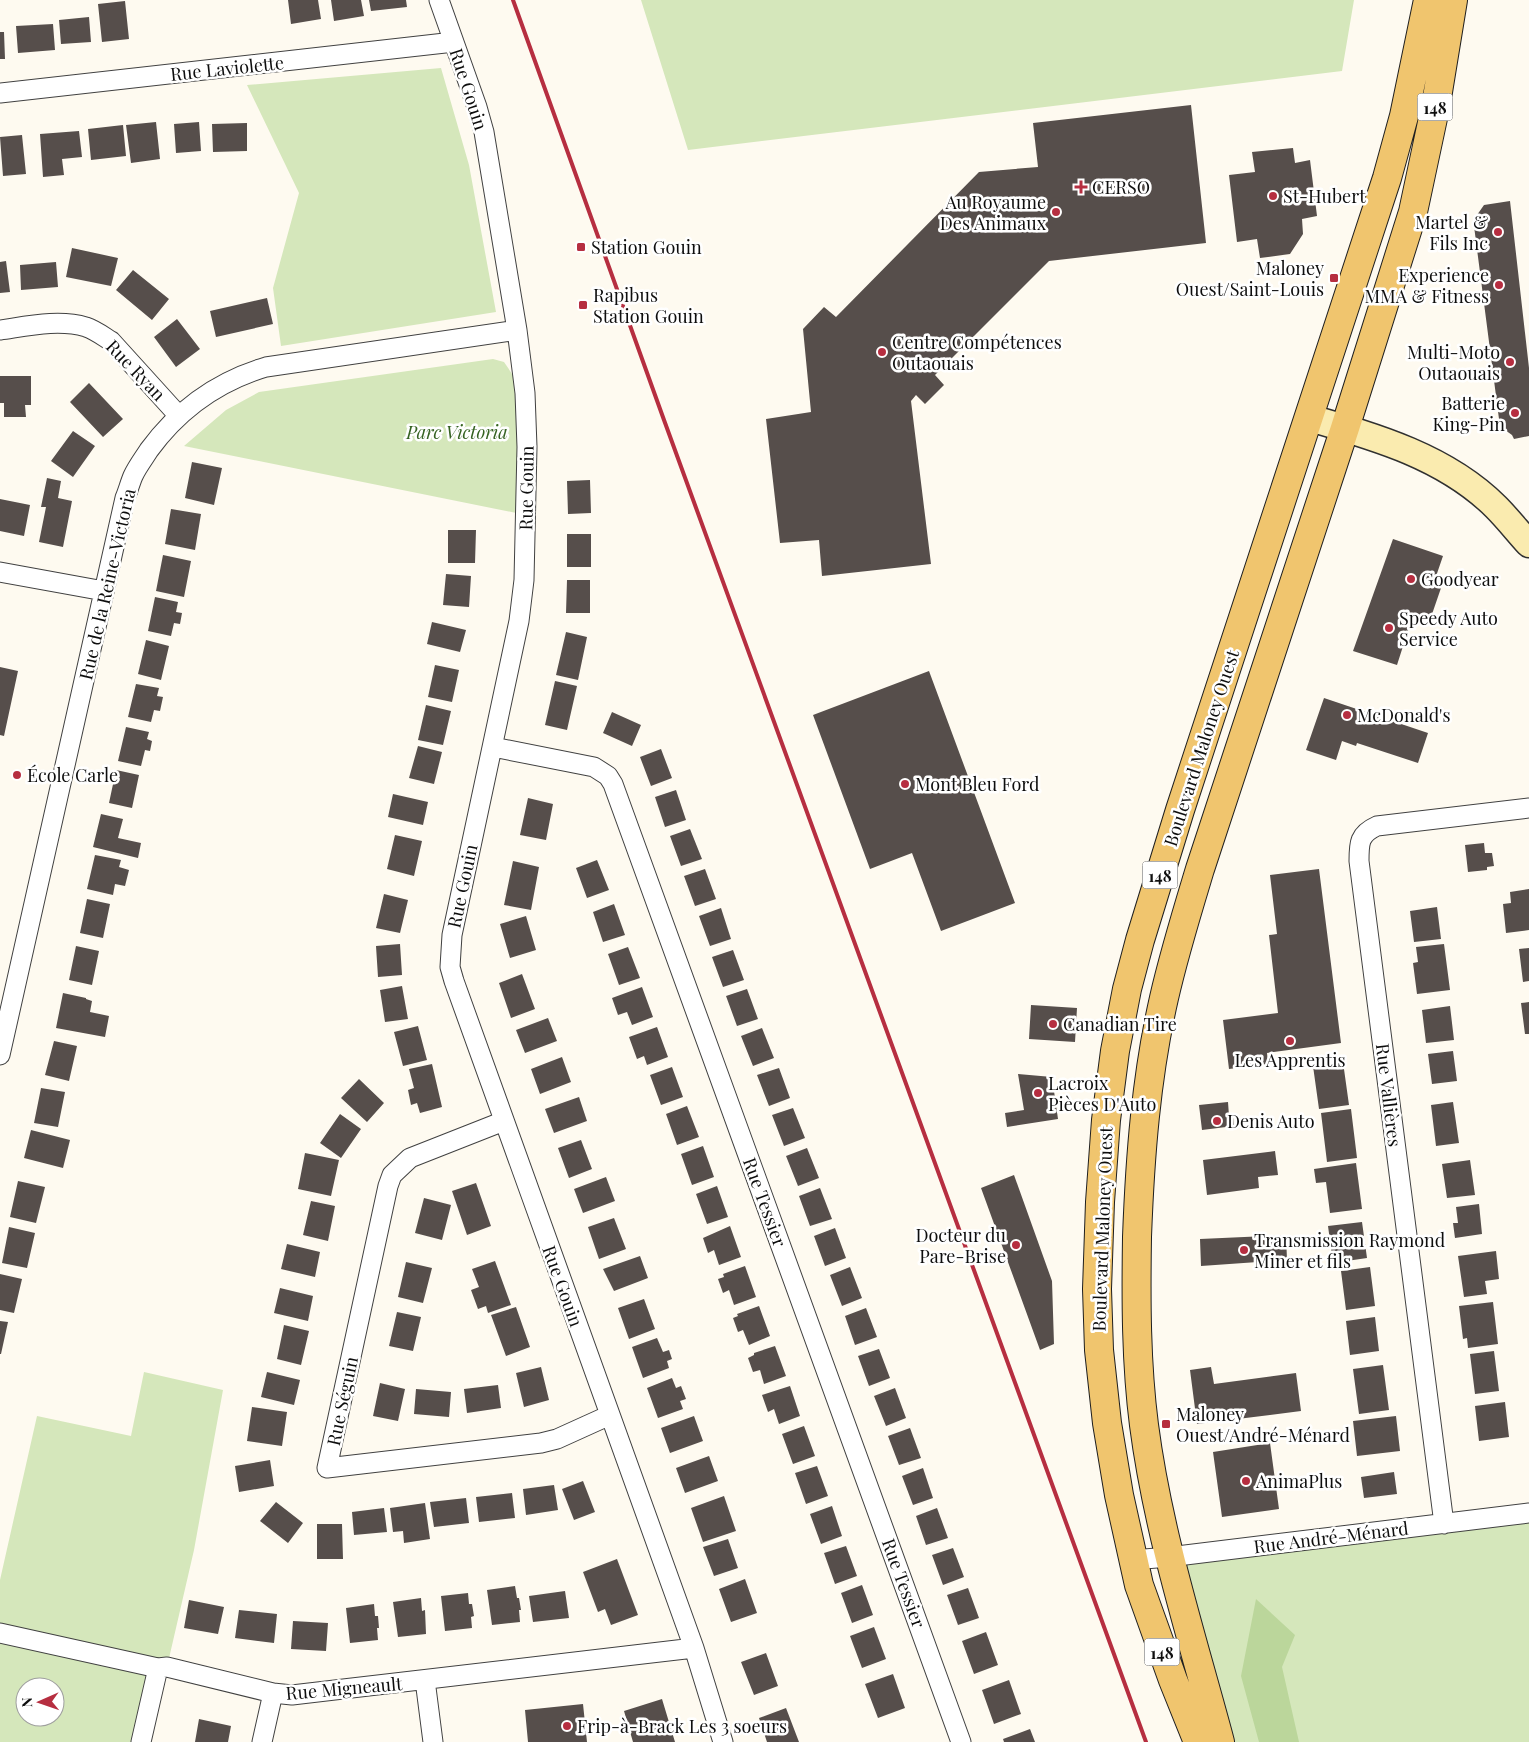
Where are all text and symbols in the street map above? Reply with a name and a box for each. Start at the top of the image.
street label: Rue Gouin [444,45,494,133]
street label: Rue Laviolette [169,50,285,86]
road number: 148 [1418,94,1452,120]
place label: CERSO [1092,175,1150,199]
marker: CERSO [1074,180,1088,194]
place label: St-Hubert [1283,184,1366,208]
place label: Au Royaume Des Animaux [940,190,1047,235]
marker: St-Hubert [1267,190,1279,202]
marker: Au Royaume Des Animaux [1050,206,1062,218]
place label: Martel & Fils Inc [1415,210,1488,255]
marker: Martel & Fils Inc [1492,226,1504,238]
place label: Station Gouin [591,235,702,259]
marker: Station Gouin [575,241,587,253]
place label: Maloney Ouest/Saint-Louis [1176,256,1324,301]
place label: Experience MMA & Fitness [1364,263,1489,308]
marker: Maloney Ouest/Saint-Louis [1328,272,1340,284]
marker: Experience MMA & Fitness [1493,279,1505,291]
place label: Rapibus Station Gouin [593,283,704,328]
marker: Rapibus Station Gouin [577,299,589,311]
place label: Centre Compétences Outaouais [892,330,1062,375]
street label: Rue Ryan [101,334,171,406]
place label: Multi-Moto Outaouais [1407,340,1500,385]
marker: Centre Compétences Outaouais [876,346,888,358]
marker: Multi-Moto Outaouais [1504,356,1516,368]
place label: Batterie King-Pin [1433,391,1505,436]
marker: Batterie King-Pin [1509,407,1521,419]
park label: Parc Victoria [405,420,508,444]
street label: Rue Gouin [513,445,539,531]
street label: Rue de la Reine-Victoria [73,486,141,682]
place label: Goodyear [1421,567,1499,591]
marker: Goodyear [1405,573,1417,585]
place label: Speedy Auto Service [1399,606,1498,651]
marker: Speedy Auto Service [1383,622,1395,634]
street label: Boulevard Maloney Ouest [1158,646,1244,849]
place label: McDonald's [1357,703,1451,727]
marker: McDonald's [1341,709,1353,721]
place label: École Carle [27,763,118,787]
marker: École Carle [11,769,23,781]
place label: Mont Bleu Ford [915,772,1040,796]
marker: Mont Bleu Ford [899,778,911,790]
street label: Rue Gouin [441,842,483,930]
road number: 148 [1142,862,1178,888]
place label: Canadian Tire [1063,1012,1177,1036]
marker: Canadian Tire [1047,1018,1059,1030]
marker: Les Apprentis [1284,1035,1296,1047]
street label: Rue Vallières [1371,1042,1407,1148]
place label: Les Apprentis [1234,1048,1346,1072]
place label: Lacroix Pièces D'Auto [1048,1071,1156,1116]
marker: Lacroix Pièces D'Auto [1032,1087,1044,1099]
place label: Denis Auto [1227,1109,1315,1133]
marker: Denis Auto [1211,1115,1223,1127]
street label: Boulevard Maloney Ouest [1086,1125,1118,1332]
street label: Rue Tessier [738,1154,792,1250]
place label: Docteur du Pare-Brise [915,1223,1007,1268]
place label: Transmission Raymond Miner et fils [1254,1228,1446,1273]
marker: Docteur du Pare-Brise [1010,1239,1022,1251]
street label: Rue Gouin [537,1242,589,1330]
marker: Transmission Raymond Miner et fils [1238,1244,1250,1256]
street label: Rue Séguin [321,1354,363,1448]
place label: Maloney Ouest/André-Ménard [1176,1402,1350,1447]
marker: Maloney Ouest/André-Ménard [1160,1418,1172,1430]
place label: AnimaPlus [1255,1469,1342,1493]
marker: AnimaPlus [1240,1475,1252,1487]
street label: Rue André-Ménard [1252,1516,1410,1558]
street label: Rue Tessier [877,1535,931,1631]
road number: 148 [1144,1638,1180,1665]
street label: Rue Migneault [285,1671,404,1705]
north arrow [15,1677,65,1727]
text: N [17,1697,36,1708]
place label: Frip-à-Brack Les 3 soeurs [577,1714,787,1738]
marker: Frip-à-Brack Les 3 soeurs [561,1720,573,1732]

